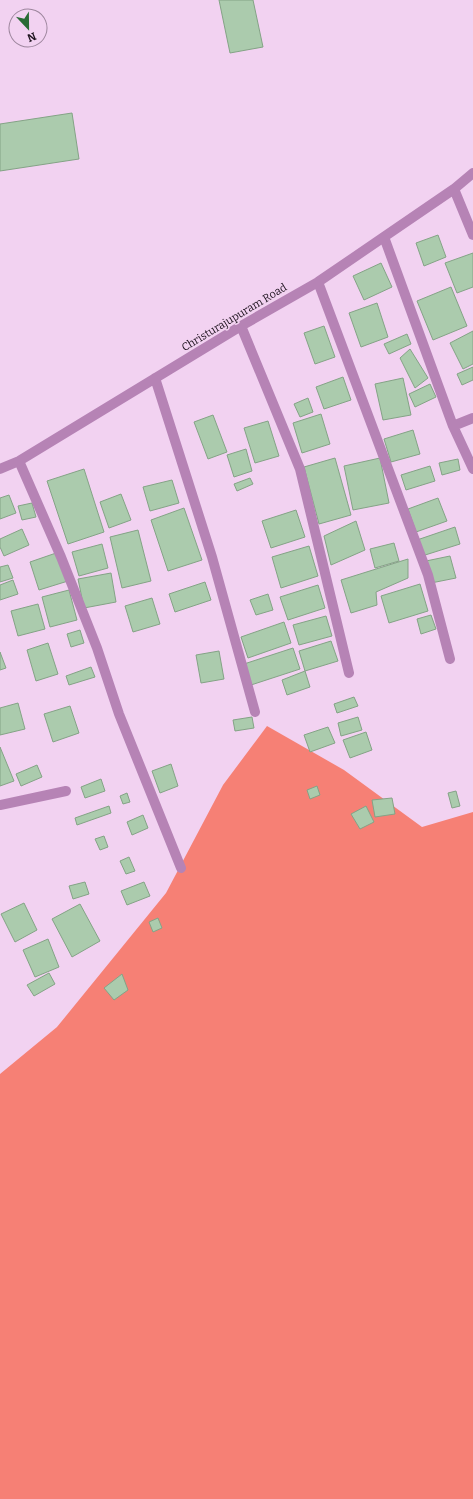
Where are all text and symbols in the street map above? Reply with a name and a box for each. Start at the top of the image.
north arrow [8,8,48,48]
text: N [25,29,38,45]
street label: Christurajupuram Road [179,281,290,354]

